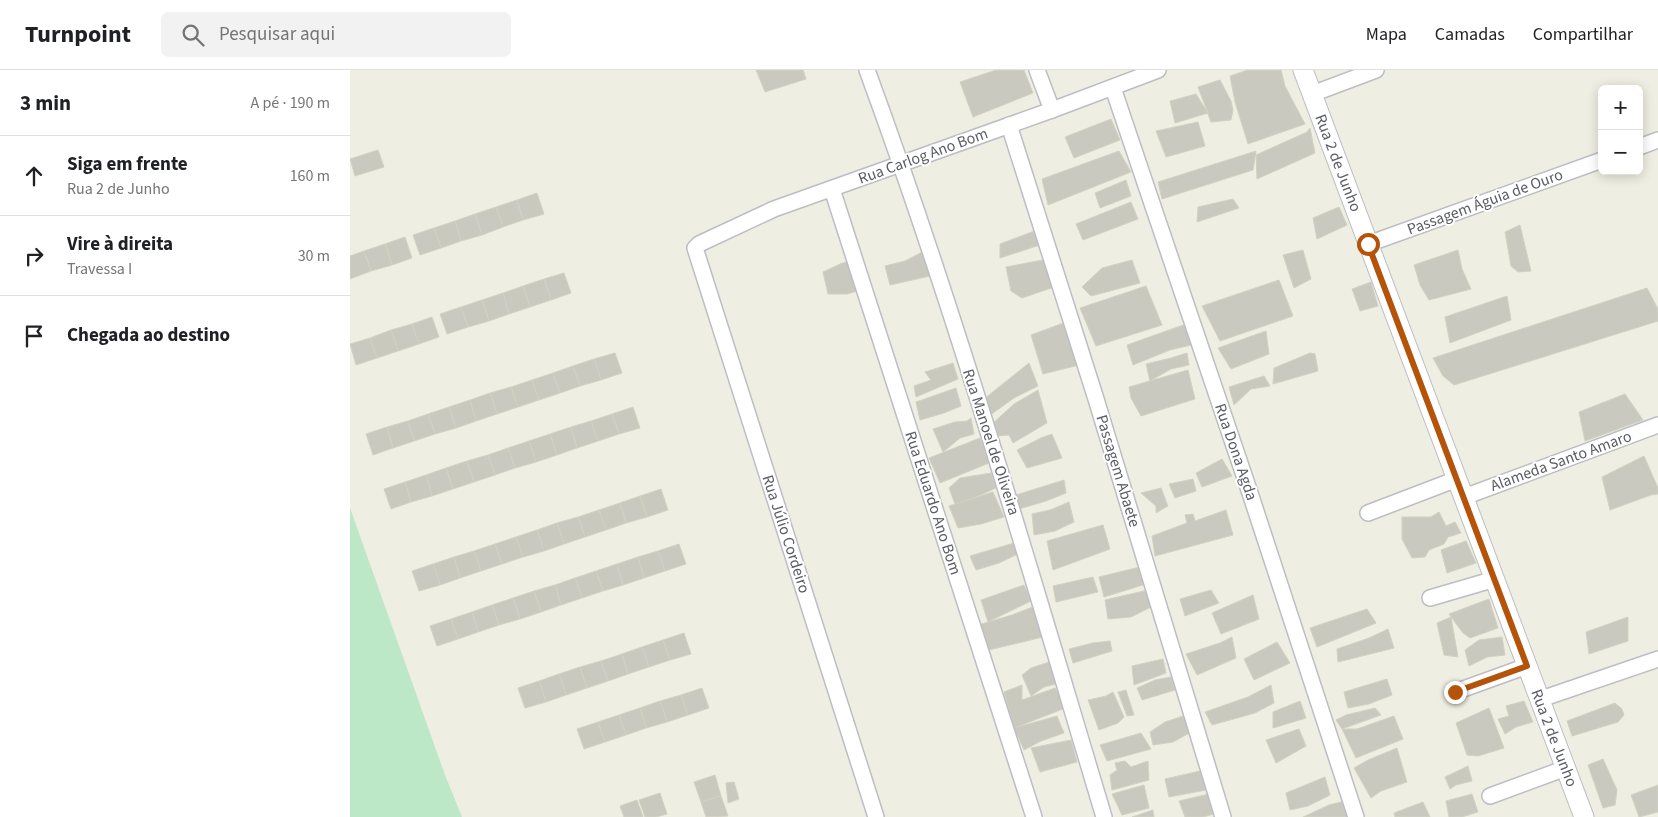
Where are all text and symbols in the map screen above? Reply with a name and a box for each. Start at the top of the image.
search box [161,12,511,57]
text: Turnpoint [25,17,131,52]
icon: search [179,21,207,49]
text: Pesquisar aqui [219,21,335,48]
text: Mapa [1366,22,1407,47]
text: Camadas [1435,22,1505,47]
text: Compartilhar [1533,22,1633,47]
map controls [1598,85,1643,175]
button: + [1598,85,1643,130]
text: 3 min [20,88,71,118]
text: A pé · 190 m [251,92,330,114]
street label: Rua 2 de Junho [1309,111,1367,215]
street label: Rua Carlog Ano Bom [855,122,991,190]
button: − [1598,130,1643,175]
text: Siga em frente [67,151,188,178]
icon: ahead [20,162,48,190]
street label: Passagem Águia de Ouro [1404,164,1566,240]
text: 160 m [290,165,330,187]
text: Rua 2 de Junho [67,178,170,200]
text: Vire à direita [67,231,173,258]
route start [1357,233,1380,256]
icon: right [20,242,48,270]
text: 30 m [298,245,330,267]
text: Travessa I [67,258,132,280]
icon: arrive [20,322,48,350]
text: Chegada ao destino [67,322,230,349]
street label: Rua Manoel de Oliveira [957,366,1025,518]
street label: Rua Dona Agda [1209,401,1263,503]
street label: Passagem Abaete [1090,412,1146,530]
street label: Alameda Santo Amaro [1487,425,1635,497]
street label: Rua Eduardo Ano Bom [899,428,967,578]
street label: Rua Júlio Cordeiro [756,472,816,596]
route end [1444,681,1467,704]
street label: Rua 2 de Junho [1525,686,1583,790]

